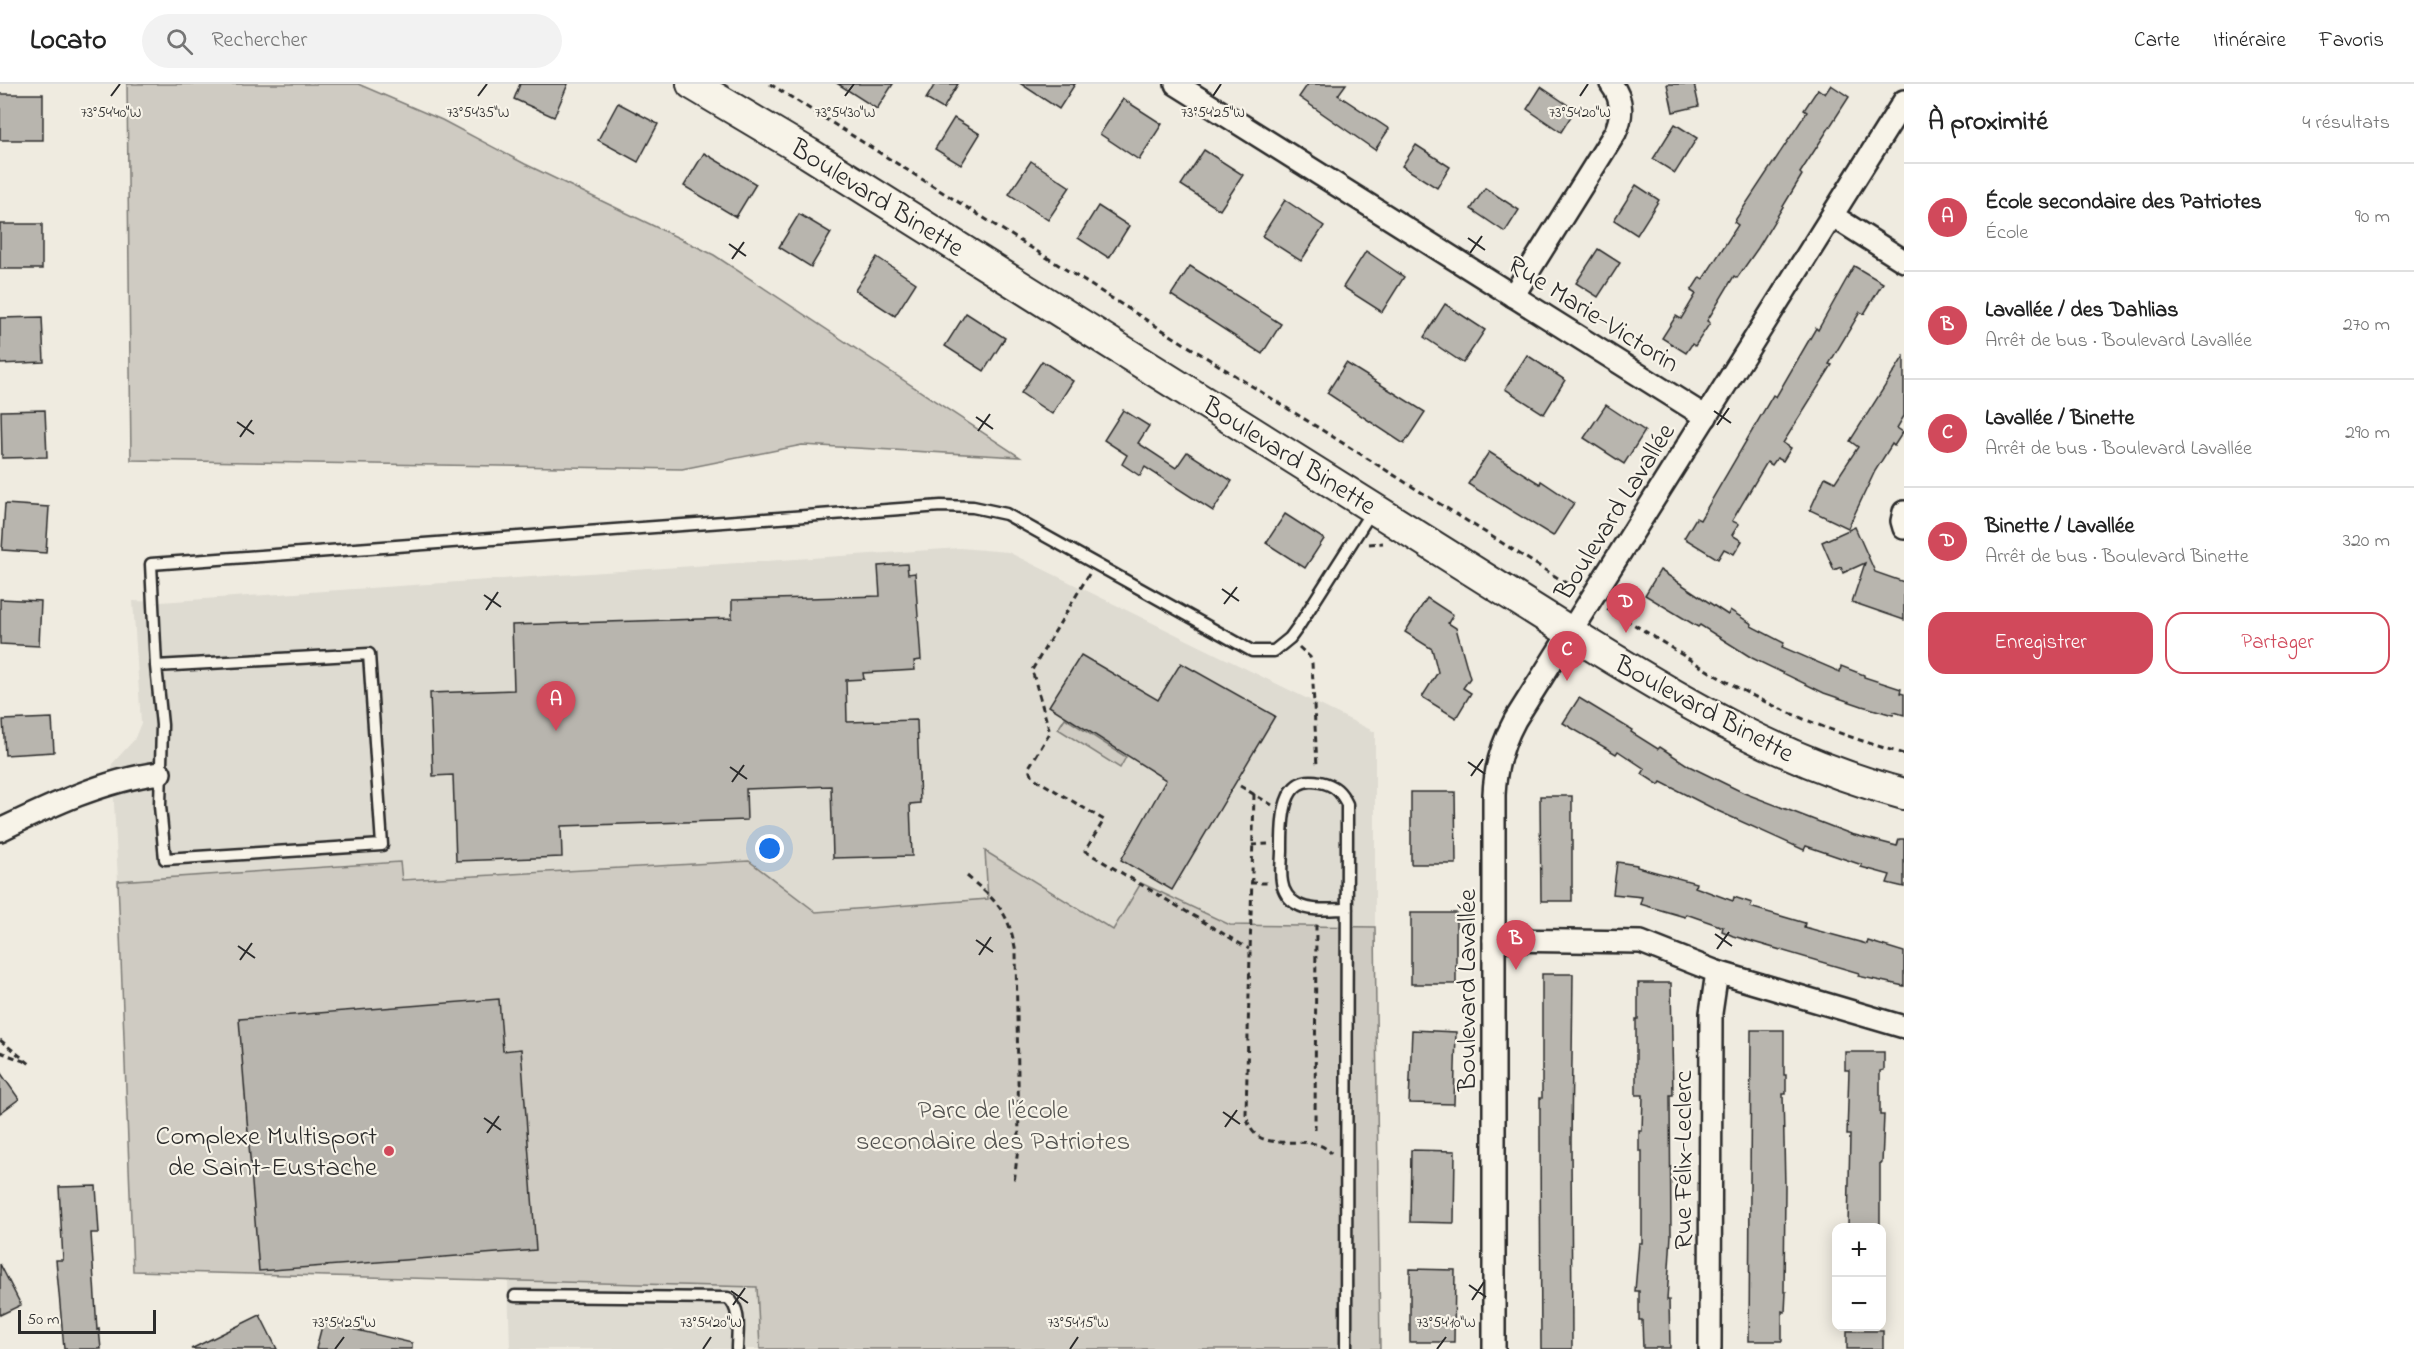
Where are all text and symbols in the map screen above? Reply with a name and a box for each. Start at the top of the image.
search box [142,14,562,68]
text: Locato [30,21,106,62]
icon: search [163,25,196,58]
text: Rechercher [211,25,307,57]
text: Carte [2134,26,2180,56]
text: Itinéraire [2213,26,2286,56]
text: Favoris [2319,26,2384,56]
text: 73°54'40"W [81,102,141,124]
text: 73°54'35"W [447,102,509,124]
text: 73°54'30"W [815,102,875,124]
text: 73°54'25"W [1181,102,1245,124]
text: 73°54'20"W [1549,102,1611,124]
text: À proximité [1928,104,2048,142]
text: 4 résultats [2302,109,2390,138]
street label: Boulevard Binette [781,130,972,269]
text: École secondaire des Patriotes [1985,187,2262,219]
text: A [1941,203,1954,232]
text: 90 m [2355,203,2390,232]
text: École [1985,219,2028,248]
street label: Rue Marie-Victorin [1499,247,1686,384]
text: Lavallée / des Dahlias [1985,295,2178,327]
text: B [1941,311,1954,340]
text: 270 m [2343,311,2390,340]
text: Arrêt de bus · Boulevard Lavallée [1985,327,2252,356]
street label: Boulevard Binette [1193,388,1384,527]
text: Lavallée / Binette [1985,403,2134,435]
street label: Boulevard Lavallée [1545,415,1687,609]
text: C [1942,419,1953,448]
text: 290 m [2345,419,2390,448]
text: Arrêt de bus · Boulevard Lavallée [1985,435,2252,464]
text: Binette / Lavallée [1985,511,2134,543]
text: D [1940,527,1955,556]
text: 320 m [2343,527,2390,556]
text: Arrêt de bus · Boulevard Binette [1985,543,2249,572]
pin: D [1606,584,1646,633]
button: Enregistrer [1928,612,2153,674]
button: Partager [2165,612,2390,674]
pin: C [1548,632,1586,681]
street label: Boulevard Binette [1606,646,1801,774]
pin: A [536,682,576,731]
your location [755,834,784,863]
street label: Boulevard Lavallée [1449,888,1488,1092]
pin: B [1496,920,1536,970]
street label: Rue Félix-Leclerc [1665,1070,1704,1249]
park label: Parc de l'école secondaire des Patriotes [856,1092,1130,1162]
place label: Complexe Multisport de Saint-Eustache [156,1118,378,1188]
marker: Complexe Multisport de Saint-Eustache [382,1144,396,1158]
map controls [1832,1223,1886,1331]
button: + [1832,1223,1886,1277]
button: − [1832,1277,1886,1331]
scale bar [18,1307,156,1334]
text: 50 m [27,1308,59,1332]
text: 73°54'25"W [312,1312,376,1334]
text: 73°54'20"W [680,1312,742,1334]
text: 73°54'15"W [1047,1312,1109,1334]
text: 73°54'10"W [1416,1312,1476,1334]

